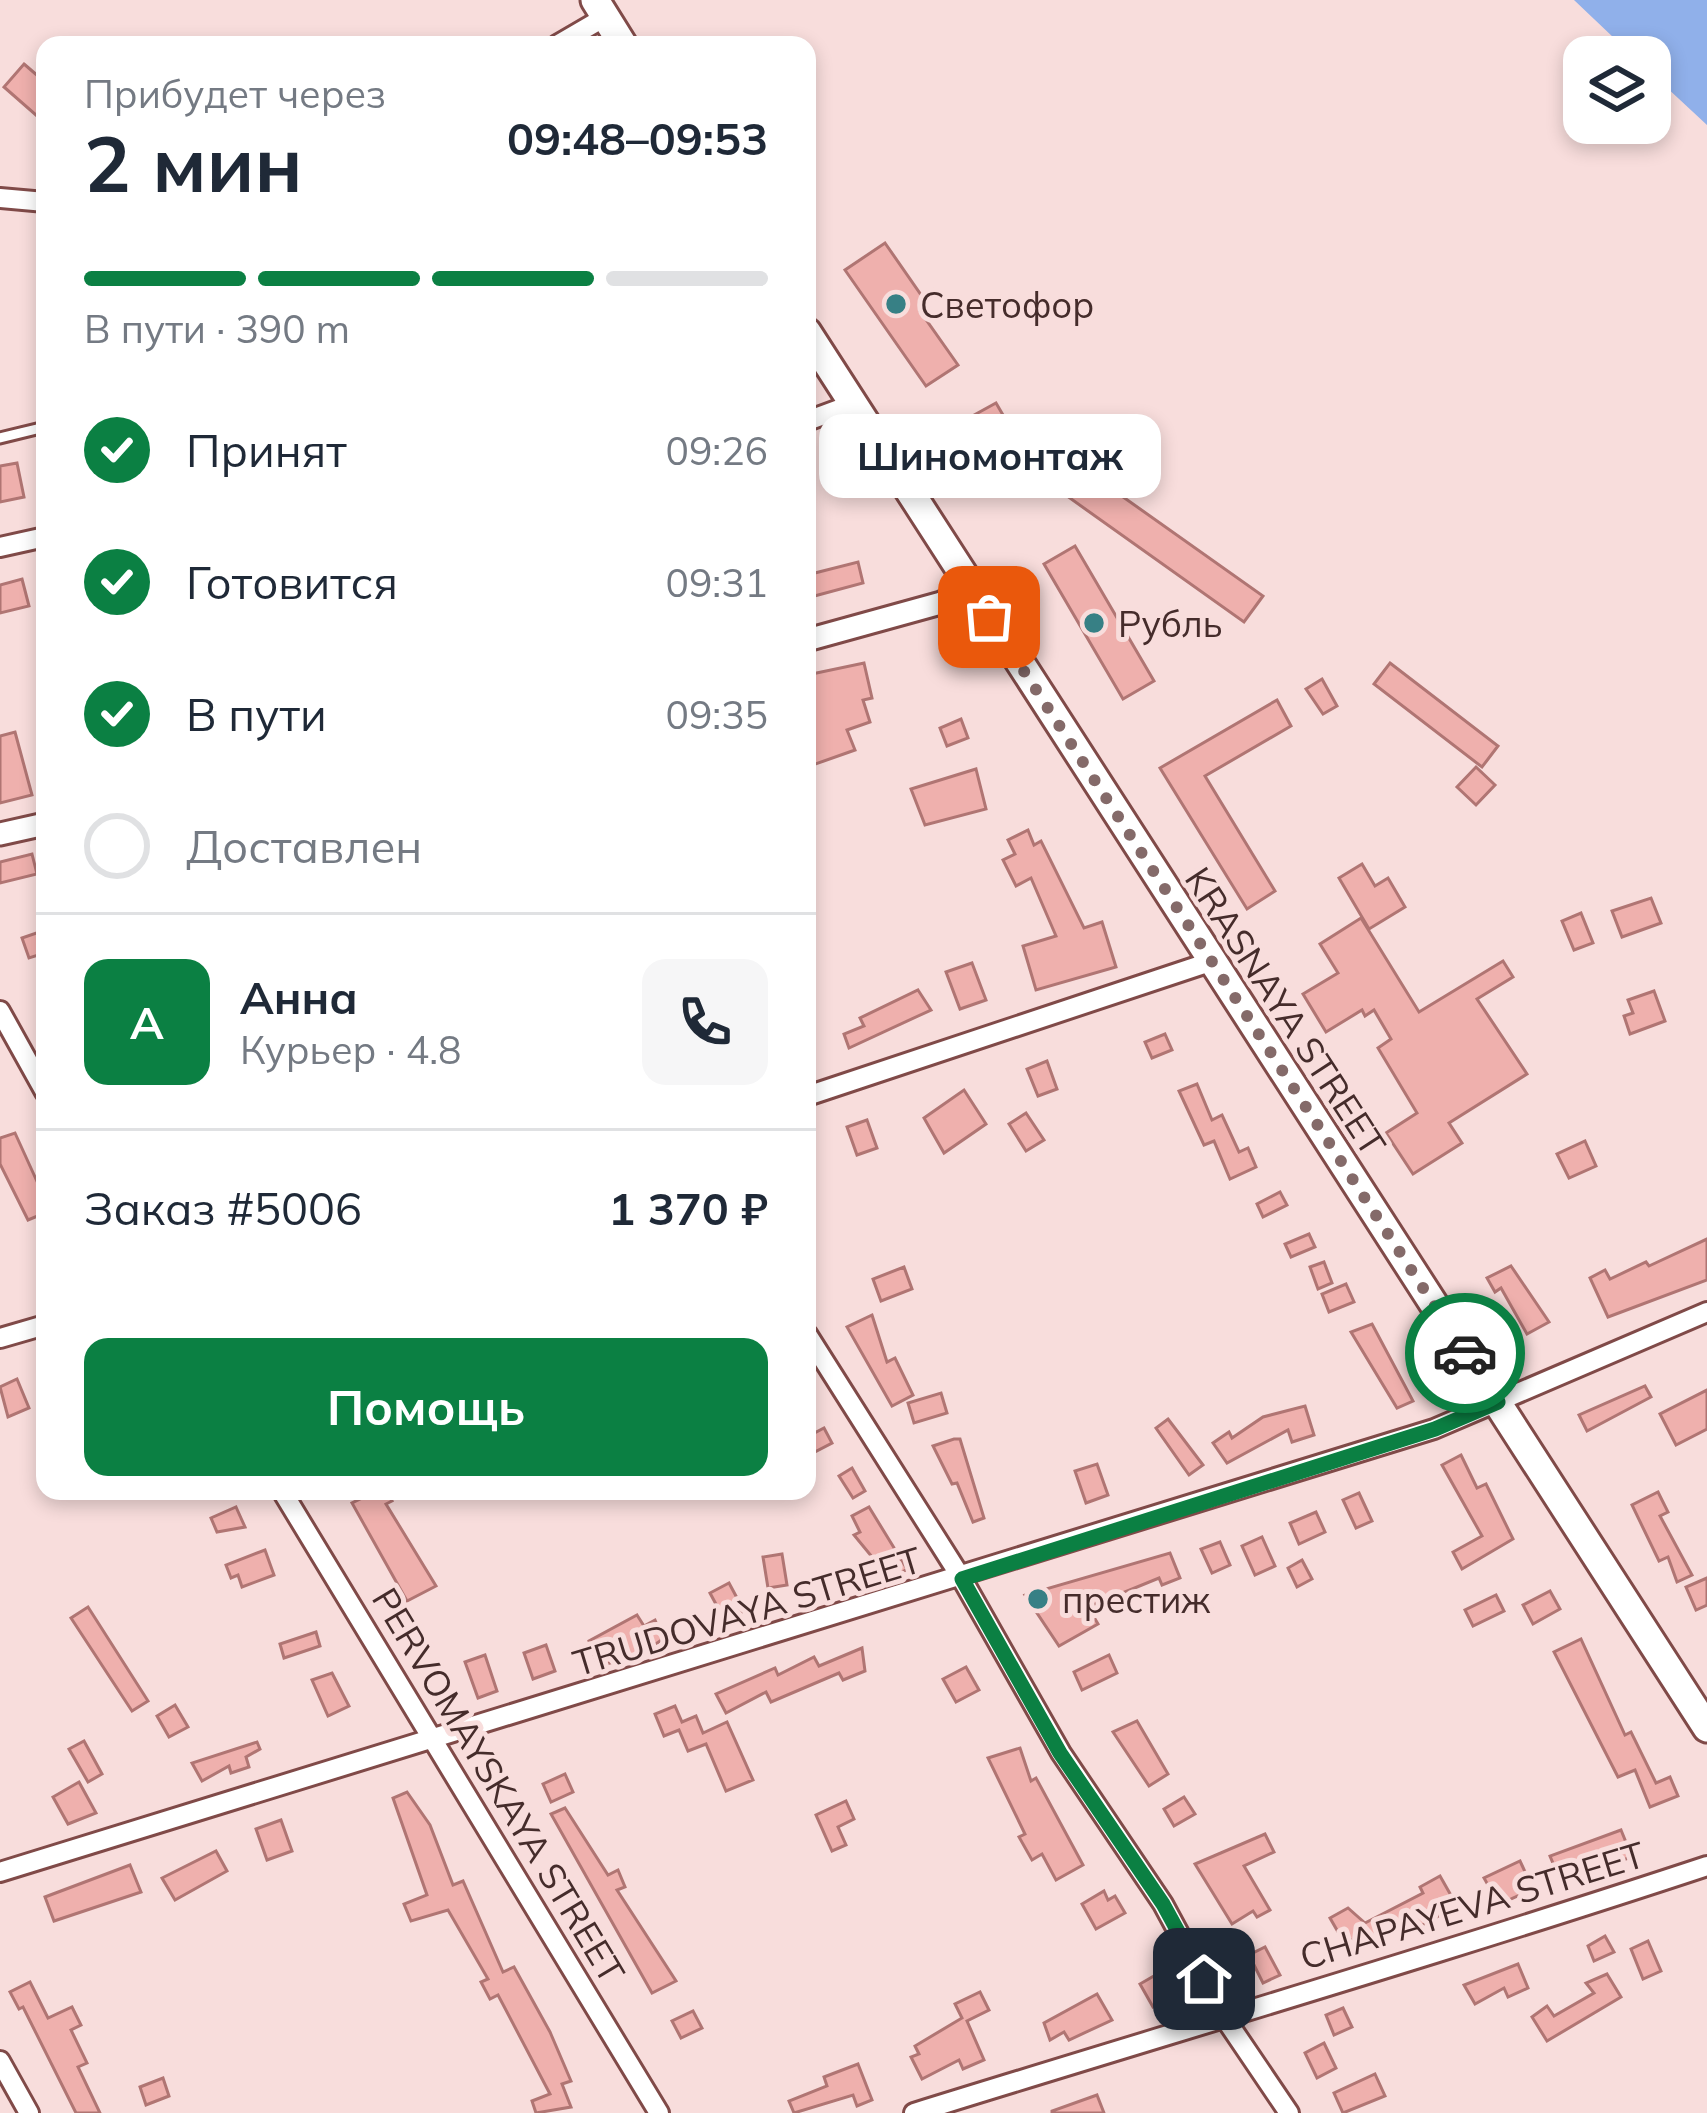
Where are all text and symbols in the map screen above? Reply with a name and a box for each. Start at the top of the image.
map controls [1563,36,1671,144]
button: layers [1563,36,1671,144]
text: Прибудет через [84,69,386,118]
text: 09:48–09:53 [507,110,768,166]
text: 2 мин [84,114,303,212]
place label: Светофор [920,282,1094,327]
marker: Светофор [883,291,909,317]
text: В пути · 390 m [84,304,350,353]
callout: Шиномонтаж [818,413,1160,497]
icon: check [84,417,150,483]
text: Принят [186,422,347,478]
text: 09:26 [666,426,768,475]
text: Шиномонтаж [857,431,1123,480]
icon: check [84,549,150,615]
text: Готовится [186,554,398,610]
text: 09:31 [666,558,768,607]
pin [938,566,1040,668]
icon: bag [956,584,1022,650]
place label: Рубль [1118,601,1222,646]
marker: Рубль [1081,610,1107,636]
icon: check [84,681,150,747]
text: В пути [186,686,327,742]
text: 09:35 [666,690,768,739]
text: Доставлен [186,818,422,874]
street label: KRASNAYA STREET [1176,858,1396,1164]
button: phone [642,959,768,1085]
text: Анна [240,969,358,1025]
text: А [130,994,164,1050]
text: Курьер · 4.8 [240,1025,461,1074]
text: Заказ #5006 [84,1180,362,1236]
text: 1 370 ₽ [608,1180,768,1236]
courier [1405,1293,1525,1413]
icon: car [1432,1320,1498,1386]
button: Помощь [84,1338,768,1476]
street label: TRUDOVAYA STREET [567,1537,927,1685]
place label: престиж [1062,1577,1211,1622]
street label: PERVOMAYSKAYA STREET [363,1579,635,1991]
marker: престиж [1025,1586,1051,1612]
street label: CHAPAYEVA STREET [1294,1831,1650,1979]
pin [1153,1928,1255,2030]
icon: home [1171,1946,1237,2012]

